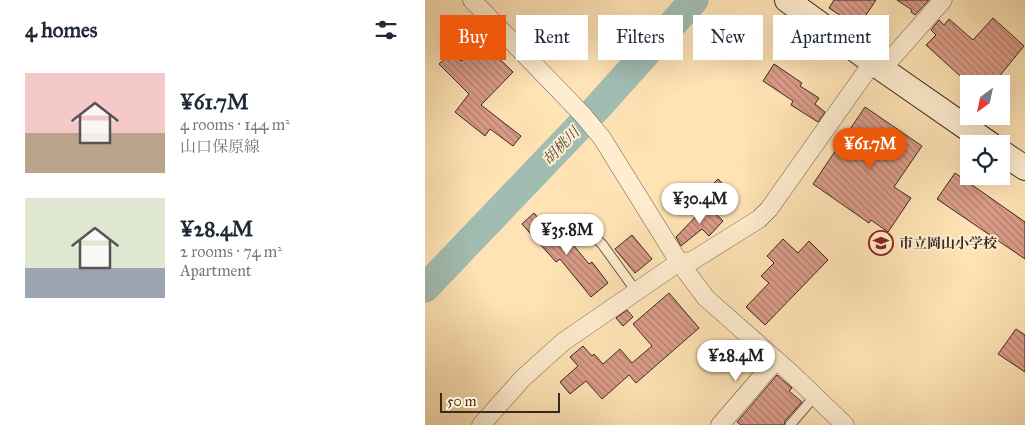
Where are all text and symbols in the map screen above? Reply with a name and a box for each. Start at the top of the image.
chip: Buy [440,15,506,60]
chip: Rent [516,15,588,60]
chip: Filters [598,15,683,60]
chip: New [693,15,763,60]
chip: Apartment [773,15,889,60]
icon: filters [372,16,400,44]
text: 4 homes [25,17,97,43]
north arrow [960,75,1010,125]
map controls [960,75,1010,185]
text: ¥61.7M [180,89,249,115]
icon: home [65,93,125,153]
text: 4 rooms · 144 m² [180,115,290,134]
water label: 胡桃川 [539,122,584,168]
pin: ¥61.7M [829,128,911,170]
text: ¥61.7M [844,134,896,153]
button: locate [960,135,1010,185]
text: 山口保原線 [180,137,260,156]
pin: ¥30.4M [659,182,741,225]
text: ¥30.4M [672,189,728,208]
pin: ¥35.8M [526,214,608,256]
text: ¥28.4M [180,216,253,242]
icon: home [65,218,125,278]
text: ¥35.8M [541,220,593,239]
school or university icon: 市立岡山小学校 [868,230,894,256]
place label: 市立岡山小学校 [899,235,997,252]
text: 2 rooms · 74 m² [180,242,282,261]
text: Apartment [180,261,252,280]
pin: ¥28.4M [695,340,777,382]
text: ¥28.4M [708,346,764,365]
scale bar [440,390,560,413]
text: 50 m [447,393,476,410]

